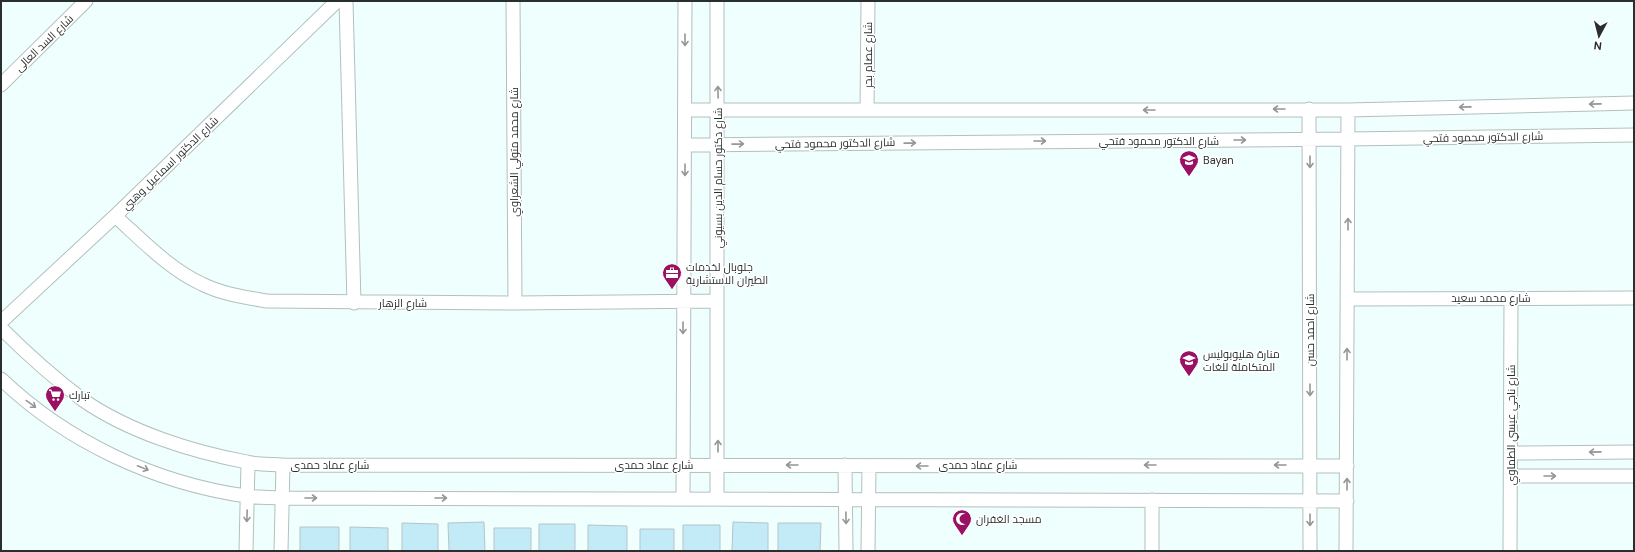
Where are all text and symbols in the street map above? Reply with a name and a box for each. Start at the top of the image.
street label: شارع السد العالى [12,12,77,75]
north arrow [1579,16,1619,56]
street label: شارع عصام بحر [861,22,876,89]
one-way arrow [681,33,689,46]
text: N [1593,38,1603,53]
one-way arrow [714,86,722,99]
street label: شارع محمد متولي الشعراوي [507,87,523,217]
one-way arrow [1589,101,1602,108]
one-way arrow [1459,103,1472,111]
one-way arrow [1273,105,1286,113]
one-way arrow [1143,106,1156,114]
street label: شارع دكتور حسام الدين بسيوني [711,108,727,248]
street label: شارع الدكتور اسماعيل وهبي [119,113,222,214]
street label: شارع الدكتور محمود فتحي [1423,129,1543,147]
street label: شارع الدكتور محمود فتحي [1099,134,1219,150]
street label: شارع الدكتور محمود فتحي [775,135,895,153]
one-way arrow [1233,136,1246,144]
one-way arrow [1033,138,1046,145]
one-way arrow [903,139,916,147]
one-way arrow [731,140,744,148]
school or university icon: Bayan [1178,149,1200,177]
place label: Bayan [1203,153,1234,167]
one-way arrow [1306,155,1314,168]
one-way arrow [681,163,688,176]
one-way arrow [1344,218,1352,231]
place label: جلوبال لخدمات الطيران الاستشارية [686,260,768,287]
office icon: جلوبال لخدمات الطيران الاستشارية [661,262,683,290]
street label: شارع محمد سعيد [1451,291,1531,306]
street label: شارع احمد حسن [1303,294,1318,366]
street label: شارع الزهار [378,296,427,311]
one-way arrow [679,321,687,334]
place label: منارة هليوبوليس المتكاملة للغات [1203,347,1280,374]
one-way arrow [1343,348,1351,361]
school or university icon: منارة هليوبوليس المتكاملة للغات [1178,349,1200,377]
street label: شارع ناجي عيسي الطماوي [1504,365,1520,485]
one-way arrow [1306,383,1314,396]
supermarket icon: تبارك [44,384,66,412]
place label: تبارك [69,388,90,402]
one-way arrow [25,400,36,408]
one-way arrow [714,440,722,453]
one-way arrow [1589,448,1602,456]
street label: شارع عماد حمدى [291,458,369,473]
street label: شارع عماد حمدى [615,458,693,473]
street label: شارع عماد حمدى [939,458,1017,473]
one-way arrow [786,461,799,469]
one-way arrow [1144,461,1157,469]
one-way arrow [1274,461,1287,469]
one-way arrow [916,462,929,470]
one-way arrow [136,465,148,473]
one-way arrow [1543,472,1556,480]
one-way arrow [1343,478,1351,491]
one-way arrow [304,494,317,502]
one-way arrow [434,494,447,502]
mosque icon: مسجد الغفران [951,508,973,536]
one-way arrow [243,509,250,522]
one-way arrow [842,511,850,524]
place label: مسجد الغفران [976,512,1042,526]
one-way arrow [1306,513,1314,526]

